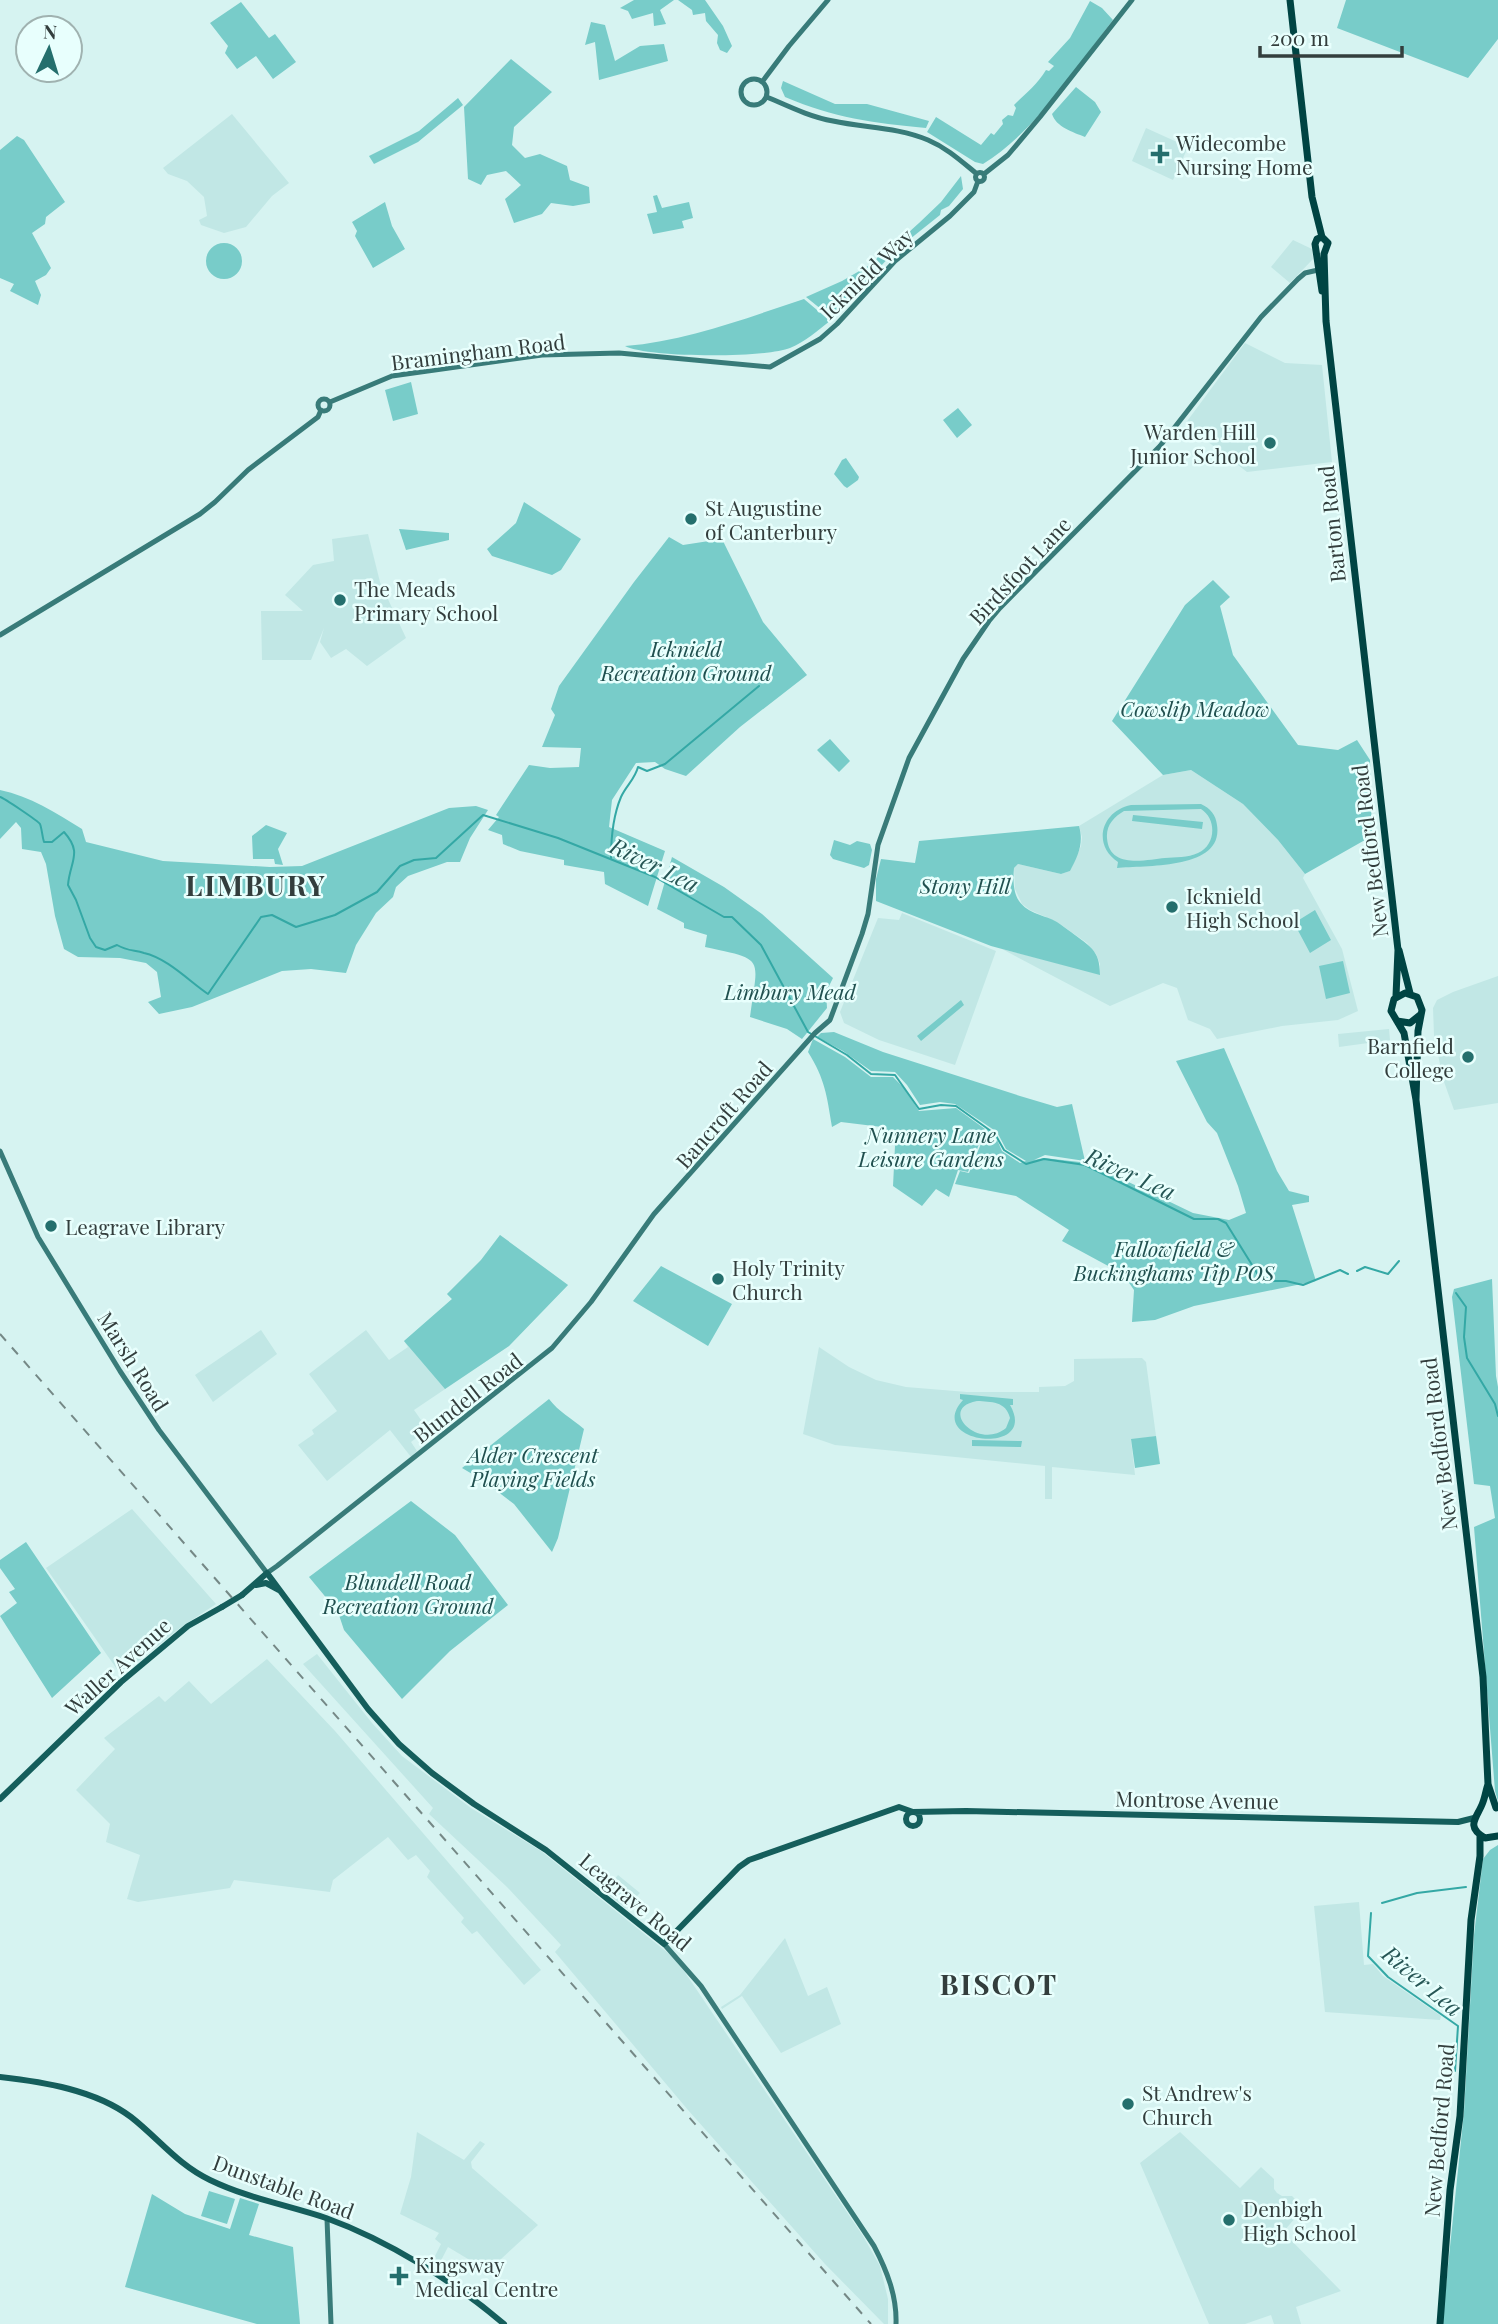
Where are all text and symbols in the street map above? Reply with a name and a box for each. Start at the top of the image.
north arrow [14,14,84,84]
scale bar [1260,14,1402,58]
text: N [43,18,58,45]
text: 200 m [1270,23,1329,51]
place label: Widecombe Nursing Home [1175,128,1313,180]
marker: Widecombe Nursing Home [1150,144,1170,164]
street label: Icknield Way [813,221,919,324]
street label: Bramingham Road [389,326,567,376]
place label: Warden Hill Junior School [1129,417,1256,469]
marker: Warden Hill Junior School [1262,435,1278,451]
street label: Barton Road [1311,464,1351,584]
place label: St Augustine of Canterbury [705,493,838,545]
street label: Birdsfoot Lane [962,510,1076,630]
marker: St Augustine of Canterbury [683,511,699,527]
place label: The Meads Primary School [354,574,498,626]
marker: The Meads Primary School [332,592,348,608]
park label: Icknield Recreation Ground [600,634,772,686]
park label: Cowslip Meadow [1120,694,1270,722]
street label: New Bedford Road [1345,763,1393,939]
water label: River Lea [604,829,705,899]
district label: LIMBURY [185,866,327,903]
park label: Stony Hill [919,871,1011,899]
place label: Icknield High School [1186,881,1299,933]
marker: Icknield High School [1164,899,1180,915]
park label: Limbury Mead [723,977,856,1005]
place label: Barnfield College [1367,1031,1454,1083]
marker: Barnfield College [1460,1049,1476,1065]
street label: Bancroft Road [669,1054,777,1174]
park label: Nunnery Lane Leisure Gardens [857,1120,1004,1172]
water label: River Lea [1080,1139,1181,1207]
place label: Leagrave Library [65,1212,226,1240]
marker: Leagrave Library [43,1218,59,1234]
park label: Fallowfield & Buckinghams Tip POS [1073,1234,1276,1286]
place label: Holy Trinity Church [732,1253,845,1305]
marker: Holy Trinity Church [710,1271,726,1287]
street label: Marsh Road [92,1306,176,1416]
street label: Blundell Road [407,1345,527,1449]
street label: New Bedford Road [1414,1356,1462,1532]
park label: Alder Crescent Playing Fields [466,1440,599,1492]
park label: Blundell Road Recreation Ground [322,1567,494,1619]
street label: Waller Avenue [57,1611,176,1722]
street label: Montrose Avenue [1115,1784,1279,1814]
street label: Leagrave Road [574,1846,698,1956]
water label: River Lea [1376,1937,1469,2023]
district label: BISCOT [940,1965,1058,2002]
street label: New Bedford Road [1416,2042,1460,2218]
place label: St Andrew's Church [1142,2078,1252,2130]
marker: St Andrew's Church [1120,2096,1136,2112]
street label: Dunstable Road [210,2147,358,2225]
place label: Denbigh High School [1243,2194,1356,2246]
marker: Denbigh High School [1221,2212,1237,2228]
place label: Kingsway Medical Centre [415,2250,558,2302]
marker: Kingsway Medical Centre [389,2266,409,2286]

